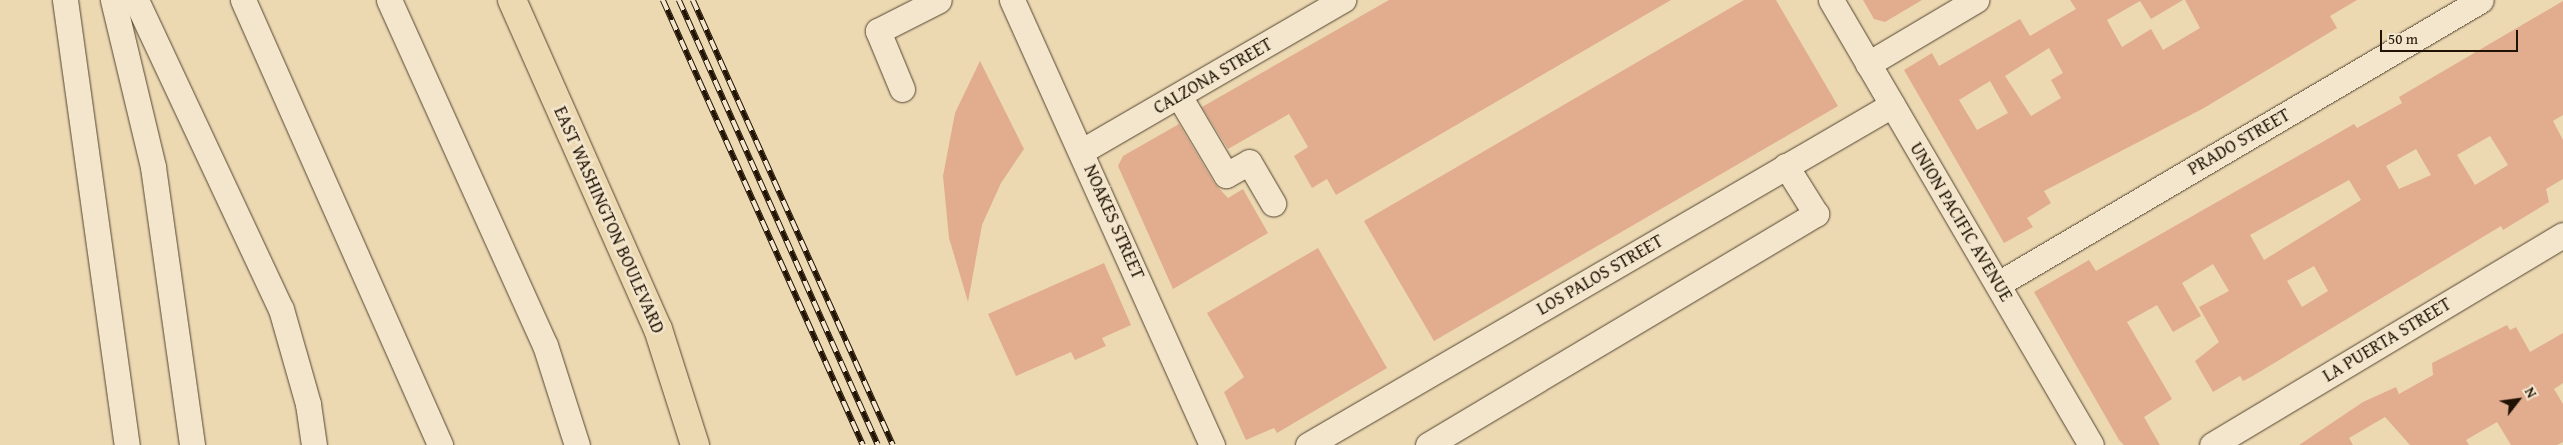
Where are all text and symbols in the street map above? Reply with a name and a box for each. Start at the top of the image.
scale bar [2383,20,2520,52]
text: 50 m [2388,28,2418,49]
street label: CALZONA STREET [1150,33,1276,119]
street label: EAST WASHINGTON BOULEVARD [549,103,669,337]
street label: PRADO STREET [2184,104,2294,180]
street label: UNION PACIFIC AVENUE [1905,139,2017,305]
street label: NOAKES STREET [1079,161,1149,283]
street label: LOS PALOS STREET [1533,230,1667,320]
street label: LA PUERTA STREET [2319,293,2455,387]
north arrow [2493,375,2543,425]
text: N [2520,383,2542,402]

